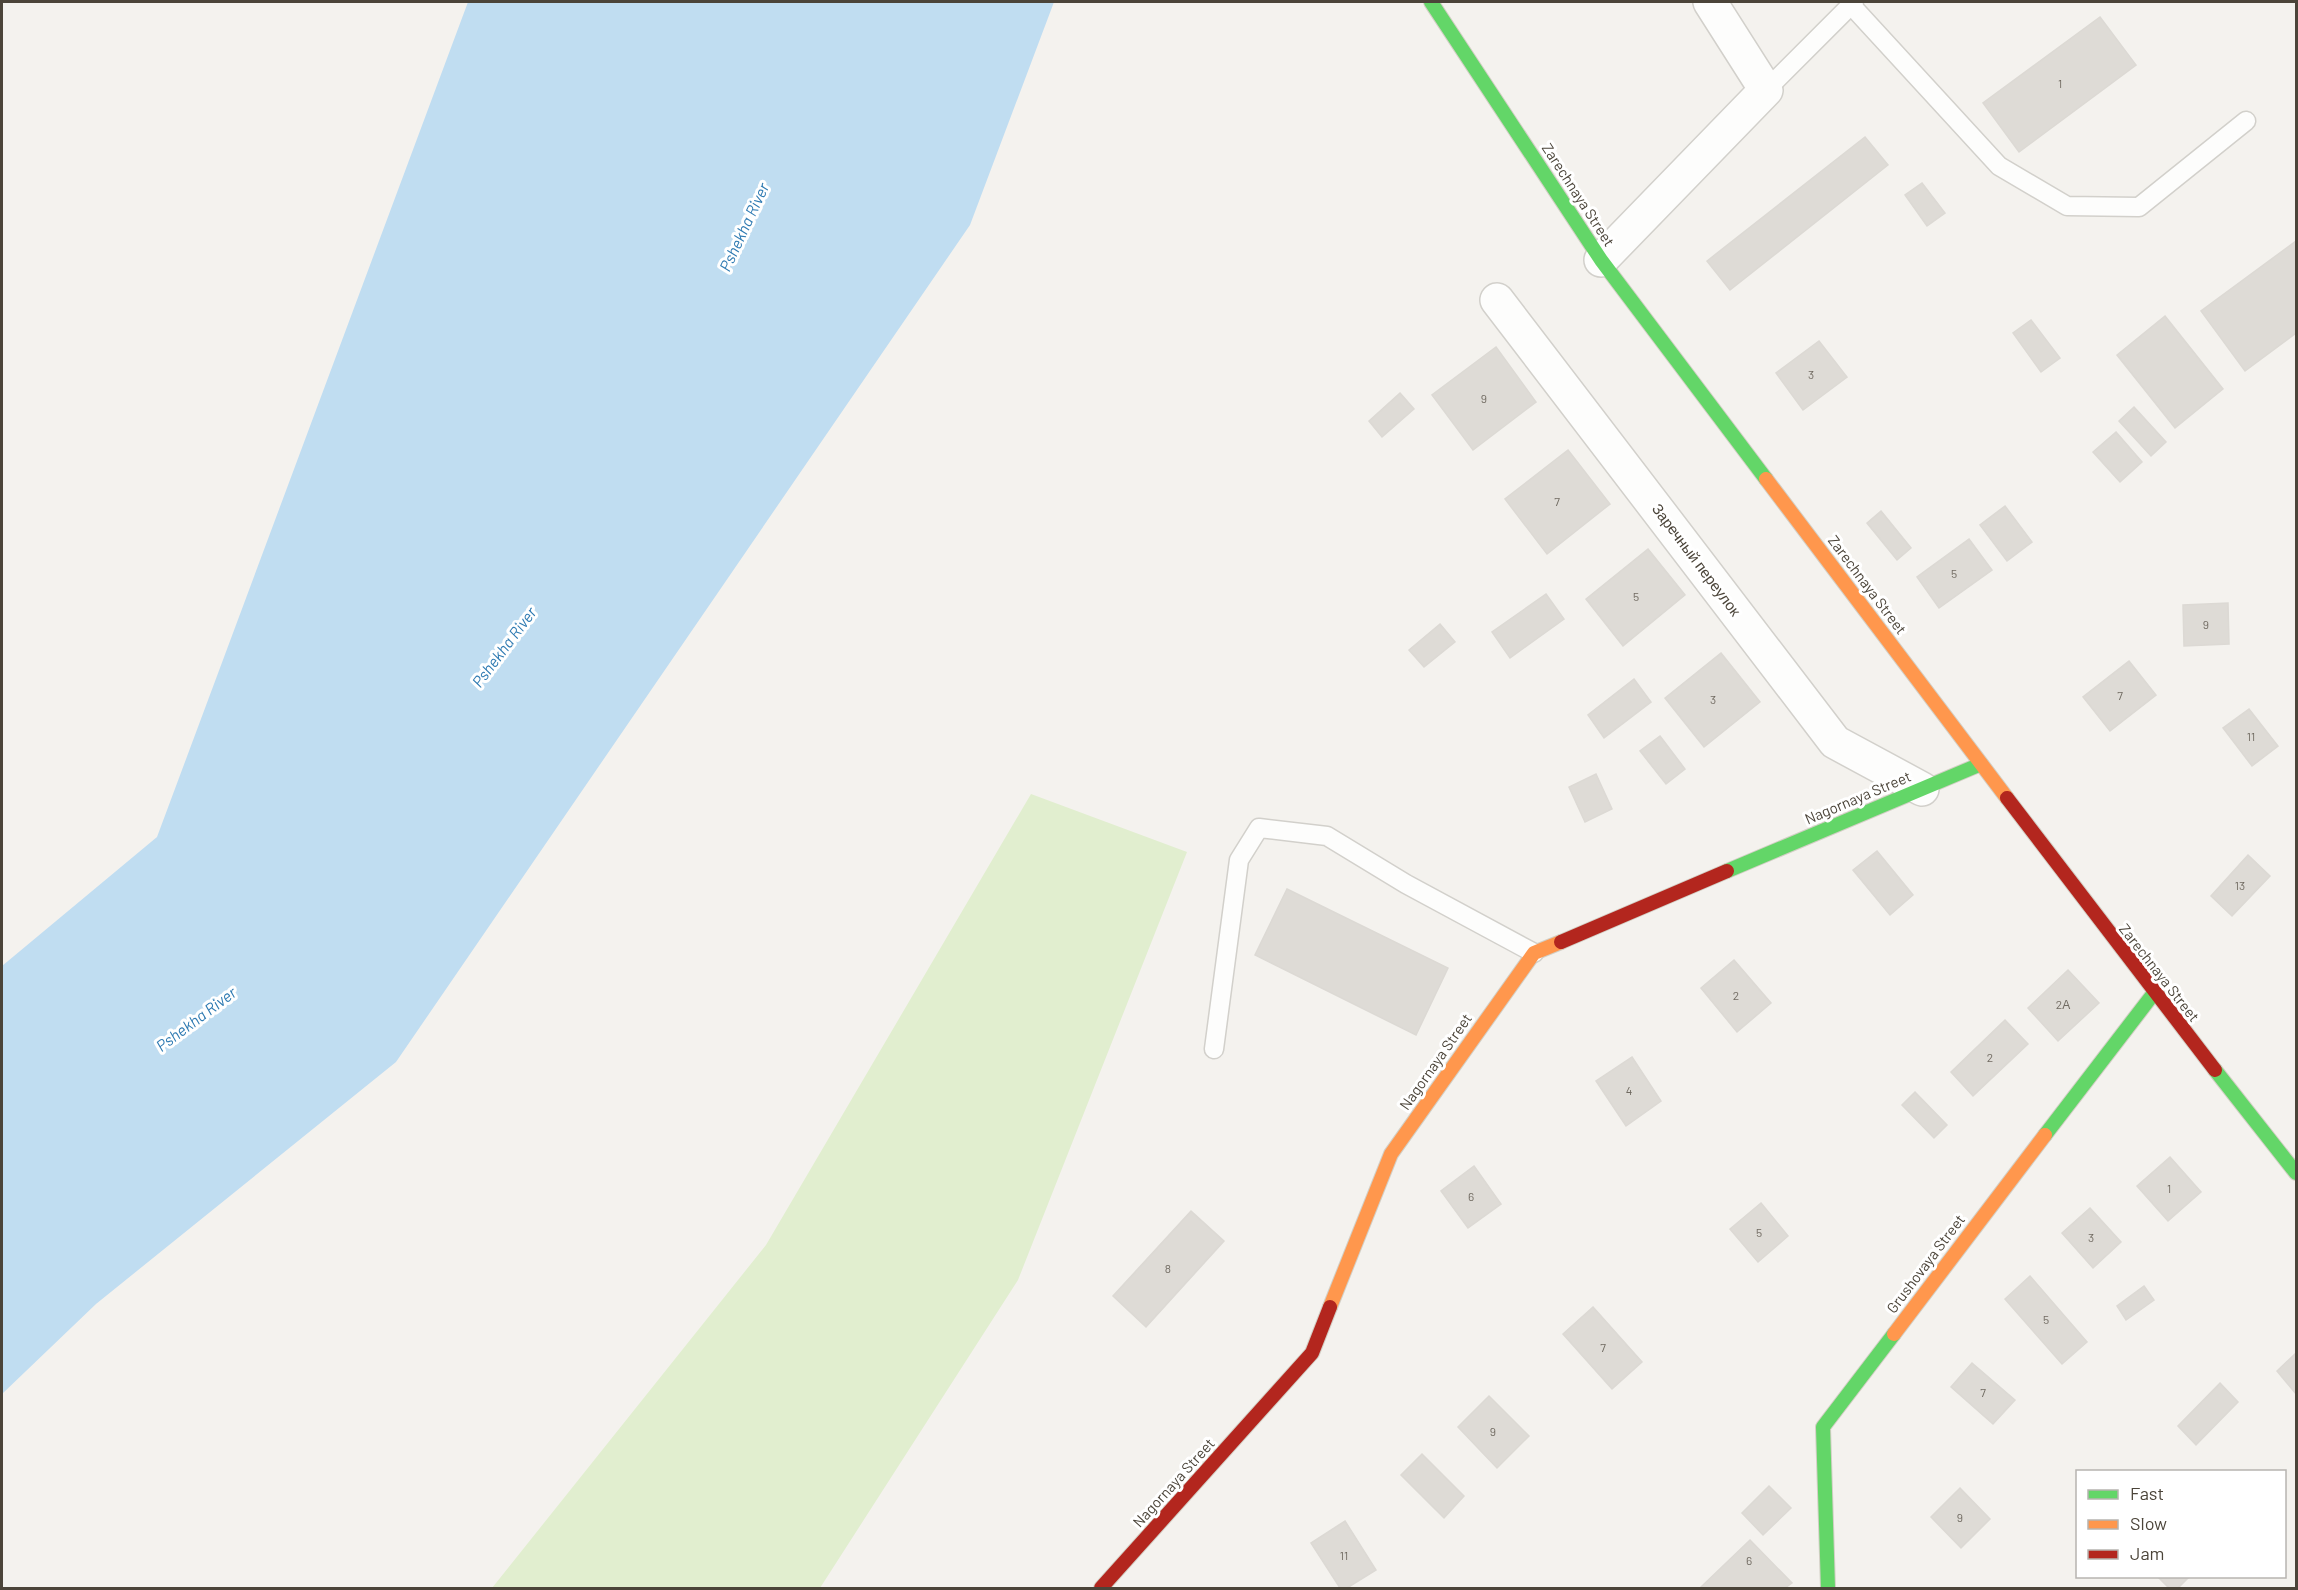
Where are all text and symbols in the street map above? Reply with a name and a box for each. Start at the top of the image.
house number: 1 [2058,76,2062,90]
street label: Zarechnaya Street [1539,140,1619,249]
water label: Pshekha River [715,178,773,274]
house number: 3 [1808,367,1814,381]
house number: 9 [1481,391,1487,405]
house number: 7 [1554,494,1560,508]
street label: Заречный переулок [1649,500,1745,619]
street label: Zarechnaya Street [1825,531,1911,637]
house number: 5 [1951,566,1957,580]
house number: 5 [1633,589,1639,603]
water label: Pshekha River [467,602,541,690]
house number: 9 [2203,617,2209,631]
house number: 7 [2117,688,2123,702]
house number: 3 [1710,692,1716,706]
house number: 11 [2247,729,2255,743]
street label: Nagornaya Street [1802,767,1913,828]
house number: 13 [2235,878,2245,892]
street label: Zarechnaya Street [2116,920,2204,1025]
water label: Pshekha River [152,982,241,1055]
house number: 2 [1733,988,1739,1002]
house number: 2А [2056,997,2070,1011]
street label: Nagornaya Street [1395,1010,1475,1113]
house number: 2 [1987,1050,1993,1064]
house number: 4 [1626,1083,1632,1097]
house number: 1 [2167,1181,2171,1195]
house number: 6 [1468,1189,1474,1203]
street label: Grushovaya Street [1882,1211,1968,1316]
house number: 5 [1756,1225,1762,1239]
house number: 3 [2088,1230,2094,1244]
house number: 8 [1165,1261,1171,1275]
house number: 5 [2043,1312,2049,1326]
house number: 7 [1600,1340,1606,1354]
house number: 7 [1980,1385,1986,1399]
house number: 9 [1490,1424,1496,1438]
street label: Nagornaya Street [1129,1434,1218,1531]
legend [2076,1470,2286,1578]
text: Fast [2130,1482,2164,1504]
house number: 9 [1957,1510,1963,1524]
text: Slow [2130,1512,2167,1534]
text: Jam [2130,1542,2164,1564]
house number: 11 [1340,1548,1348,1562]
house number: 6 [1746,1553,1752,1567]

